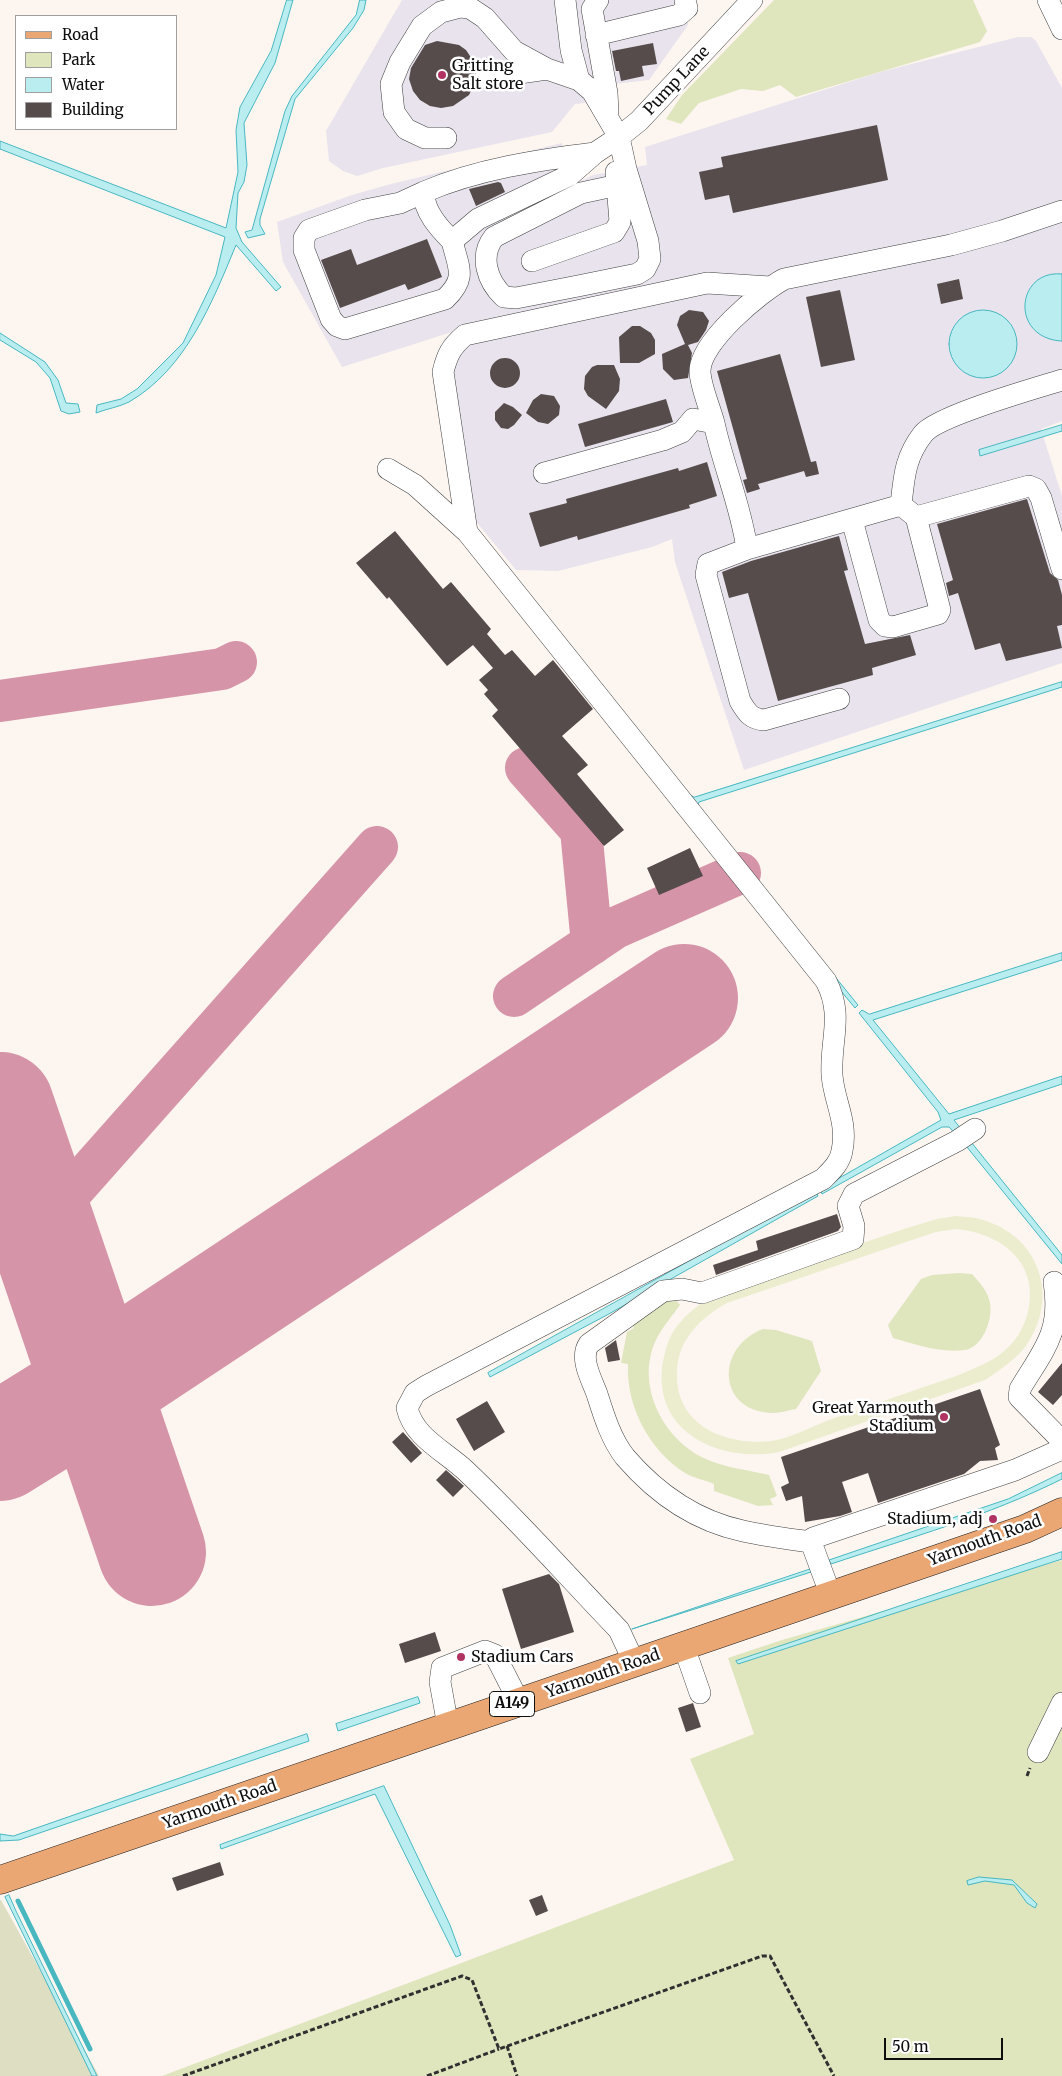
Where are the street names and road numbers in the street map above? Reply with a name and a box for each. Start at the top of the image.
street label: Pump Lane [640,42,714,120]
street label: Yarmouth Road [926,1512,1044,1570]
street label: Yarmouth Road [543,1645,663,1703]
road number: A149 [490,1692,534,1716]
street label: Yarmouth Road [160,1776,280,1834]

